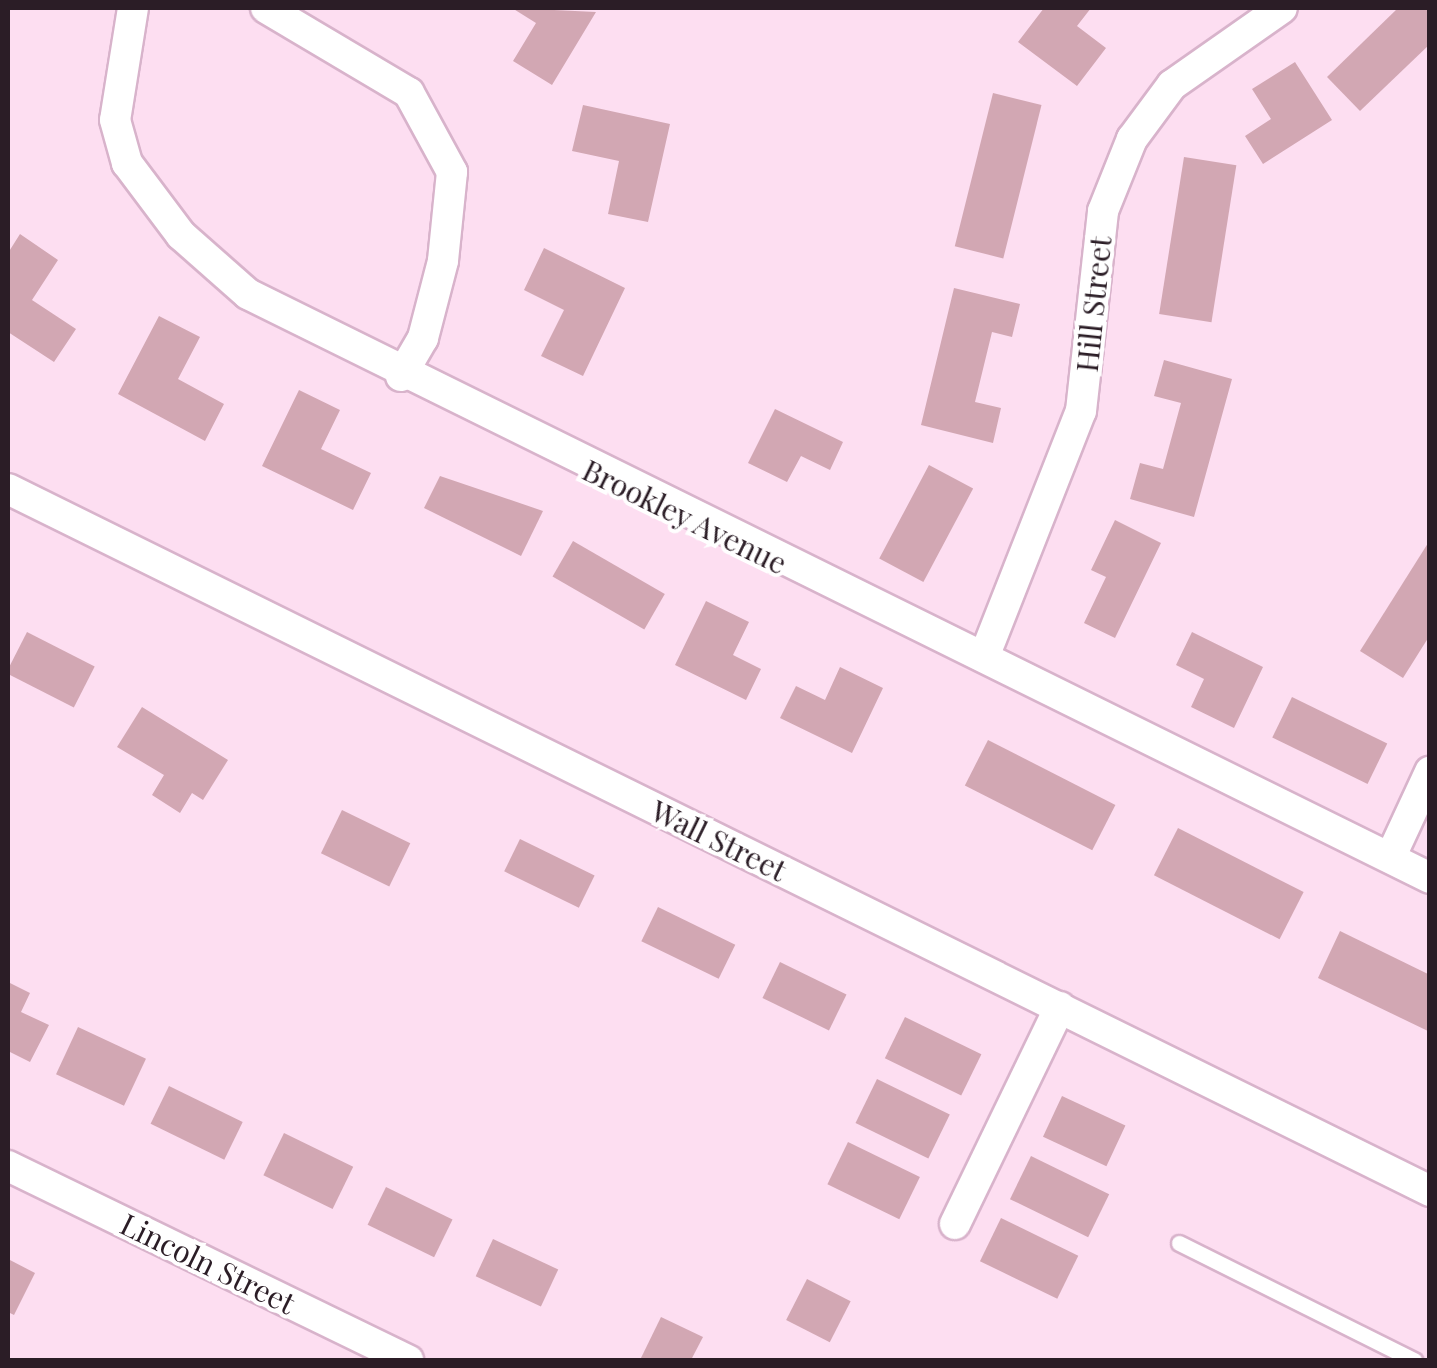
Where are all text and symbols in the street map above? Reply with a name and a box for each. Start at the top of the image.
street label: Hill Street [1068,234,1118,374]
street label: Brookley Avenue [576,451,794,581]
street label: Wall Street [646,792,792,888]
street label: Lincoln Street [115,1205,301,1321]

